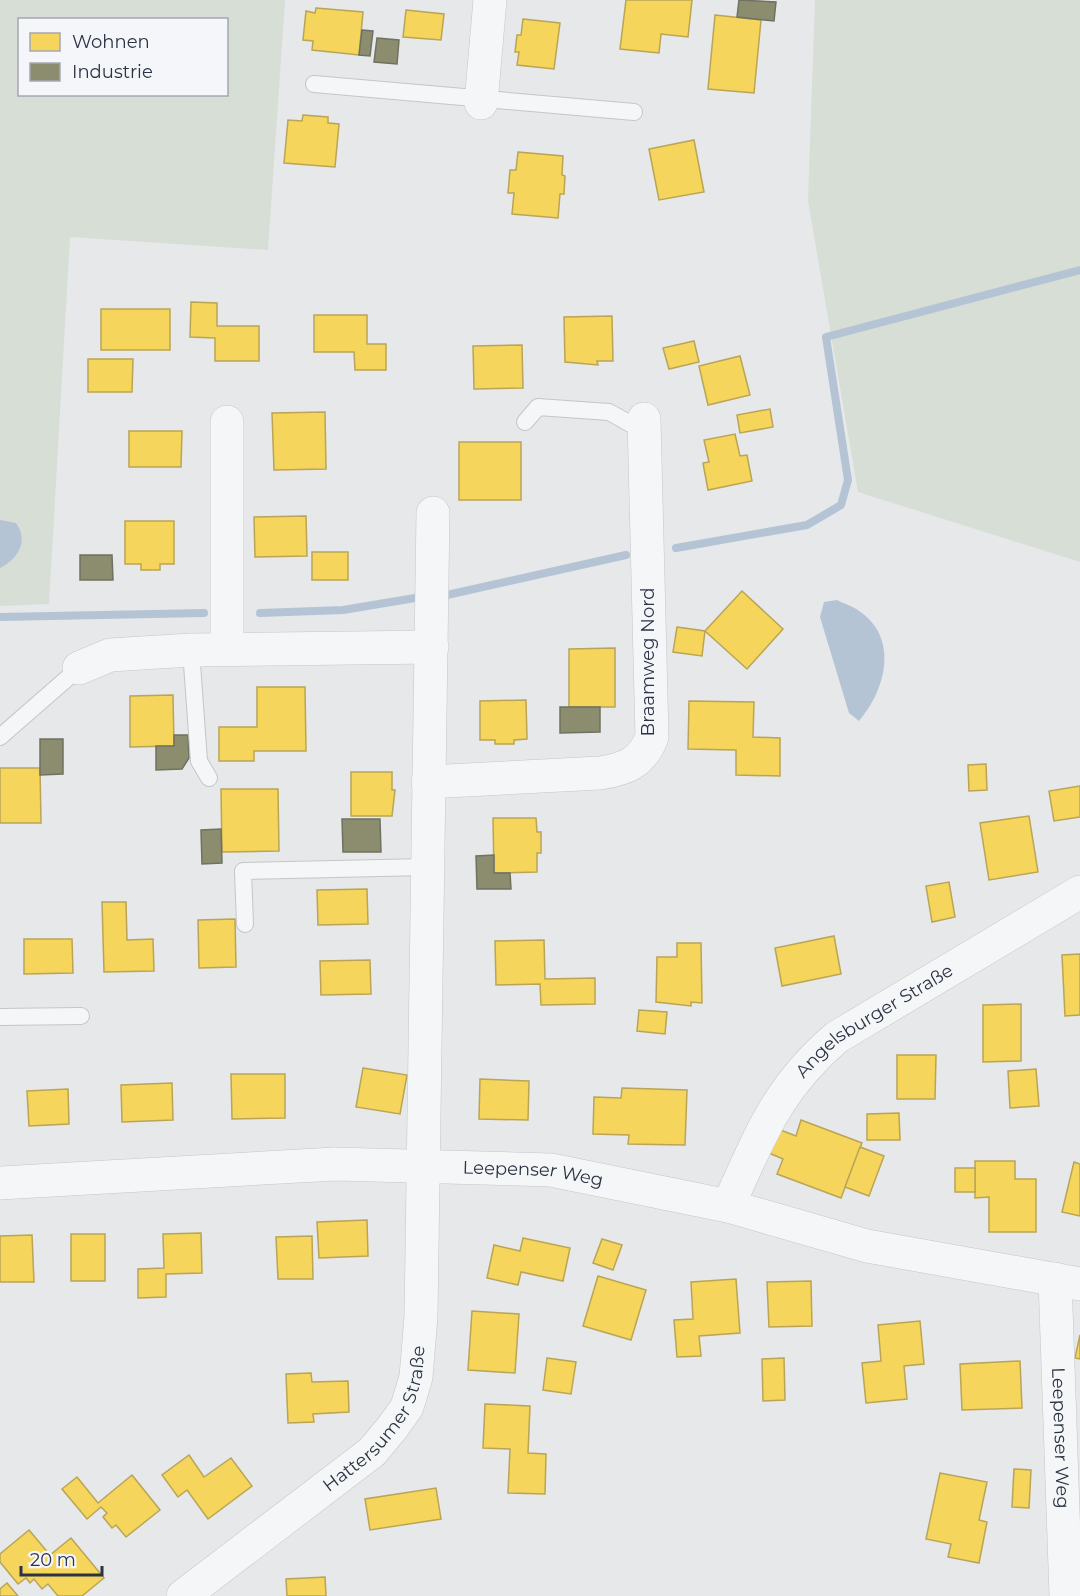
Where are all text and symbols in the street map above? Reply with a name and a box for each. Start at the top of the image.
legend [18,18,228,96]
text: Wohnen [72,31,150,53]
text: Industrie [72,61,153,83]
street label: Braamweg Nord [637,588,659,736]
street label: Angelsburger Straße [791,959,957,1082]
street label: Leepenser Weg [462,1157,605,1191]
street label: Hattersumer Straße [318,1345,430,1496]
street label: Leepenser Weg [1047,1367,1074,1509]
scale bar [21,1539,102,1577]
text: 20 m [30,1549,76,1571]

